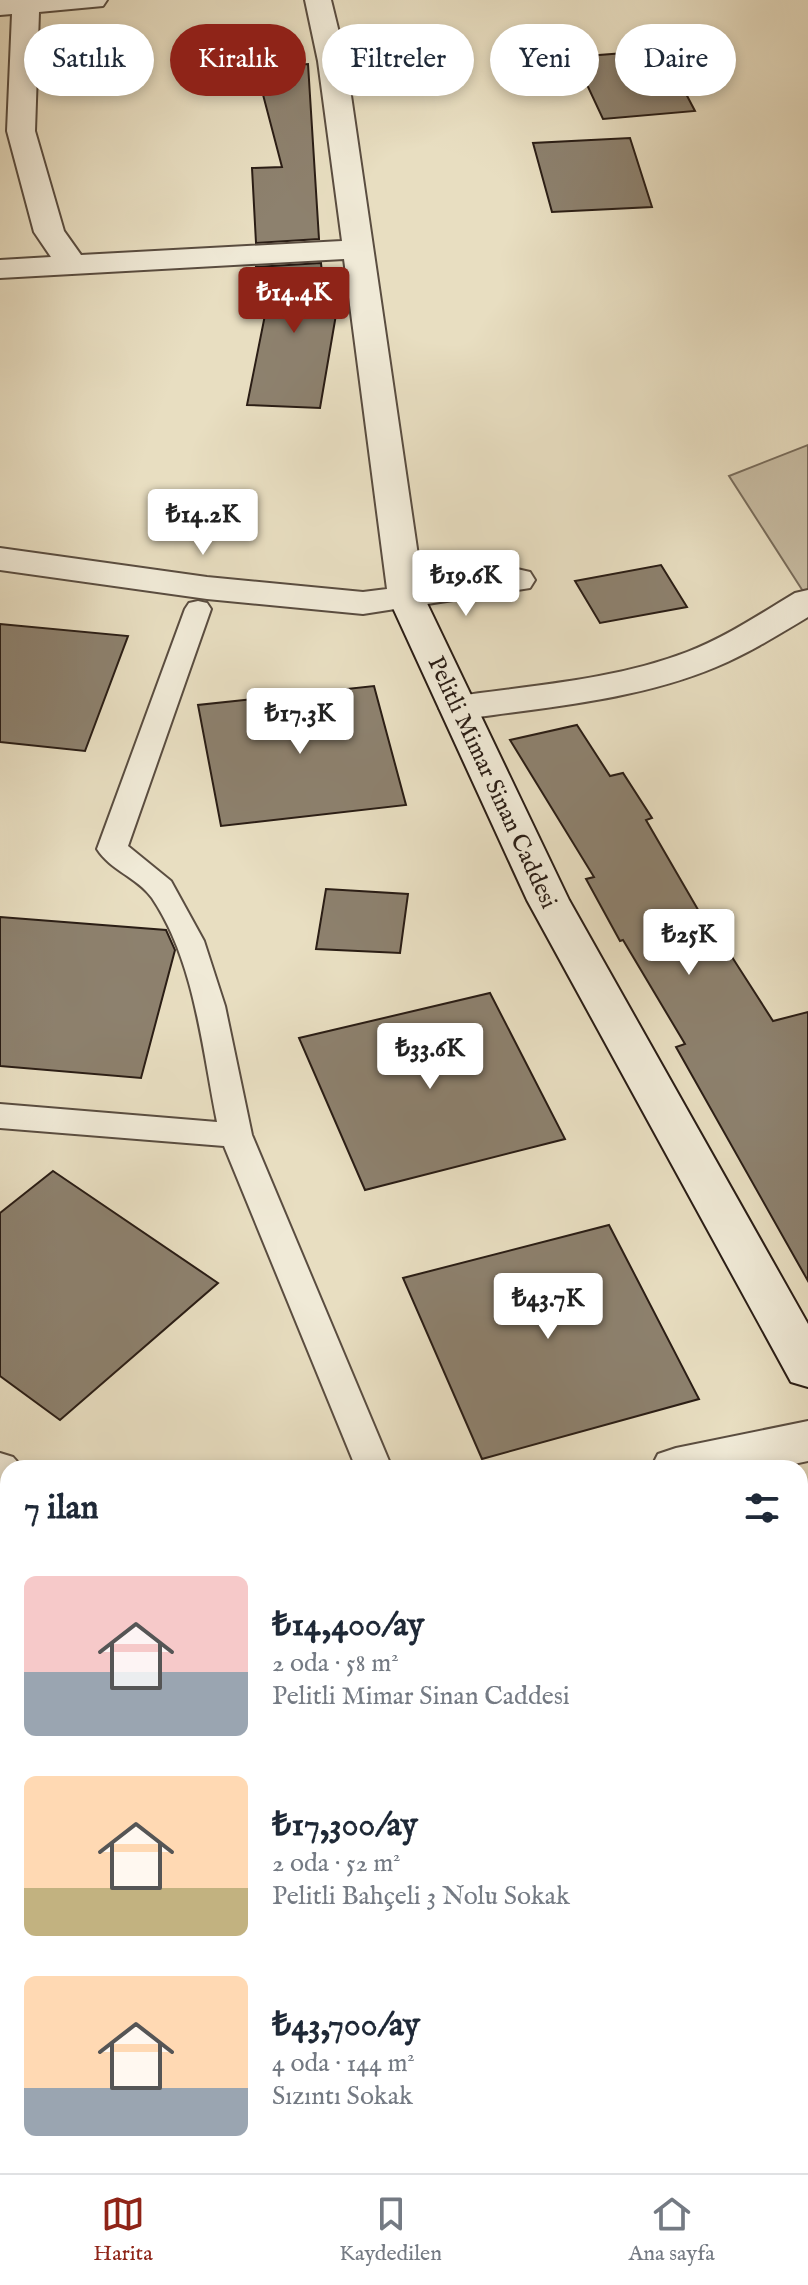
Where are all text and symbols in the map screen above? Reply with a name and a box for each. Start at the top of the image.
chip: Satılık [24,24,154,96]
chip: Kiralık [170,24,306,96]
chip: Filtreler [322,24,474,96]
chip: Yeni [490,24,599,96]
chip: Daire [615,24,736,96]
pin: ₺14.4K [229,267,359,335]
text: ₺14.4K [256,276,332,309]
pin: ₺14.2K [138,489,268,557]
text: ₺14.2K [166,498,240,531]
pin: ₺19.6K [401,550,531,618]
text: ₺19.6K [430,559,502,592]
street label: Pelitli Mimar Sinan Caddesi [420,652,564,914]
pin: ₺17.3K [235,688,365,756]
text: ₺17.3K [265,697,335,730]
pin: ₺25K [642,909,736,977]
text: ₺25K [661,918,717,951]
pin: ₺33.6K [365,1023,495,1091]
text: ₺33.6K [395,1032,465,1065]
pin: ₺43.7K [483,1273,613,1341]
text: ₺43.7K [512,1282,584,1315]
icon: filters [740,1486,784,1530]
text: 7 ilan [24,1487,99,1530]
text: ₺14,400/ay [272,1604,424,1647]
icon: home [88,1608,184,1704]
text: 2 oda · 58 m² [272,1647,399,1680]
text: Pelitli Mimar Sinan Caddesi [272,1680,570,1713]
text: ₺17,300/ay [272,1804,418,1847]
icon: home [88,1808,184,1904]
text: 2 oda · 52 m² [272,1847,401,1880]
text: Pelitli Bahçeli 3 Nolu Sokak [272,1880,570,1913]
text: ₺43,700/ay [272,2004,420,2047]
icon: home [88,2008,184,2104]
text: 4 oda · 144 m² [272,2047,415,2080]
text: Sızıntı Sokak [272,2080,413,2113]
tab: Harita [93,2192,153,2268]
tab: Kaydedilen [339,2192,442,2268]
tab: Ana sayfa [628,2192,715,2268]

